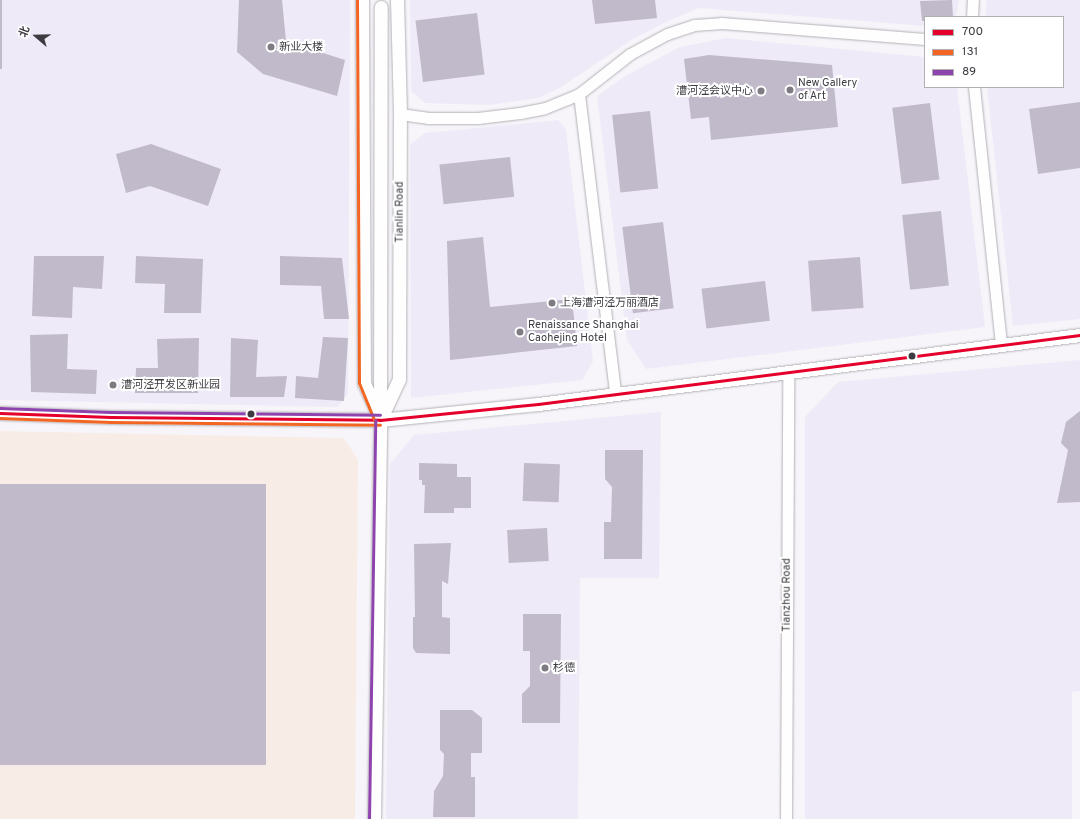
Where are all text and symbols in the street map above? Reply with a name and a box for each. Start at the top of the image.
north arrow [16,16,56,56]
legend [924,16,1064,88]
text: 北 [16,24,33,39]
text: 700 [962,24,983,40]
place label: 新业大楼 [279,40,323,54]
marker: 新业大楼 [266,42,276,52]
text: 131 [962,44,978,60]
text: 89 [962,64,976,80]
place label: New Gallery of Art [798,77,857,103]
place label: 漕河泾会议中心 [676,84,753,98]
marker: New Gallery of Art [785,85,795,95]
marker: 漕河泾会议中心 [756,86,766,96]
street label: Tianlin Road [393,181,407,243]
place label: 上海漕河泾万丽酒店 [560,296,659,310]
marker: 上海漕河泾万丽酒店 [547,298,557,308]
place label: Renaissance Shanghai Caohejing Hotel [528,319,639,345]
marker: Renaissance Shanghai Caohejing Hotel [515,327,525,337]
unlabelled marker [907,351,917,361]
place label: 漕河泾开发区新业园 [121,378,220,392]
marker: 漕河泾开发区新业园 [108,380,118,390]
unlabelled marker [246,409,256,419]
street label: Tianzhou Road [780,558,794,632]
place label: 杉德 [553,661,575,675]
marker: 杉德 [540,663,550,673]

